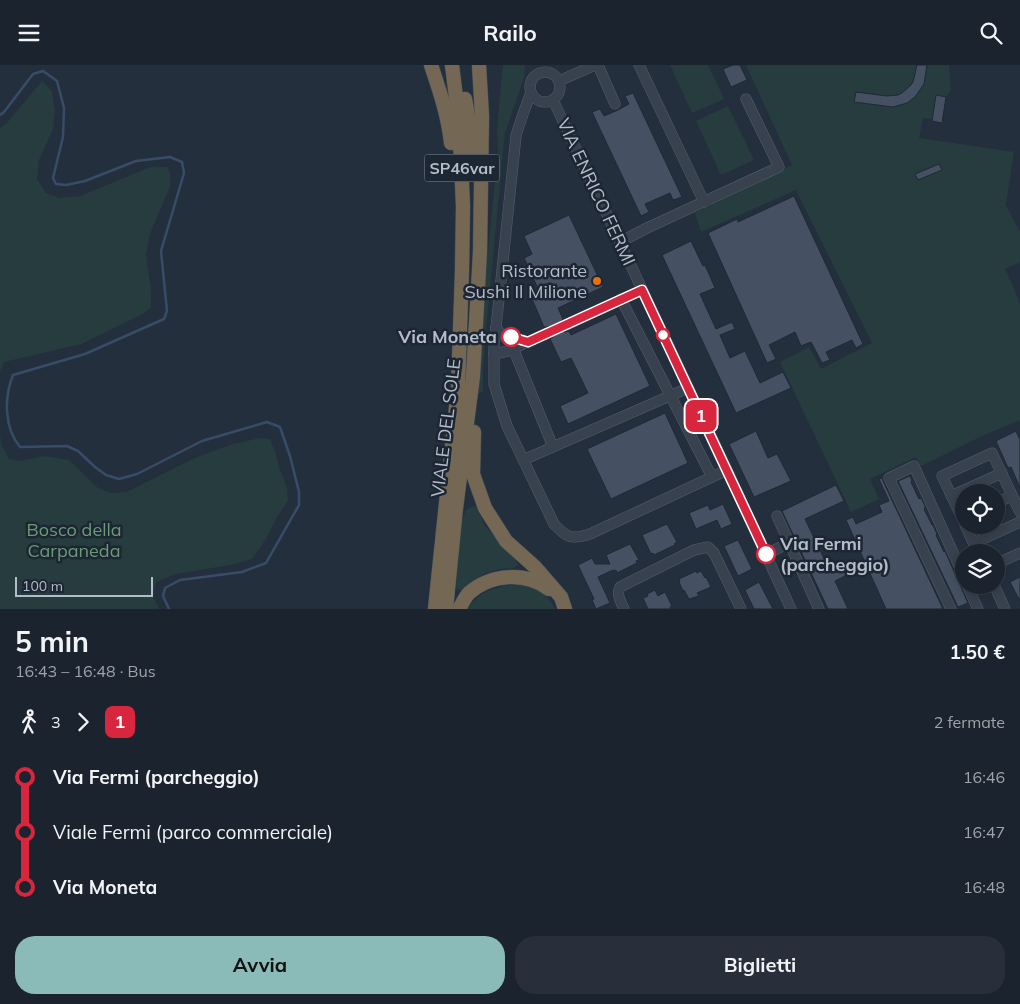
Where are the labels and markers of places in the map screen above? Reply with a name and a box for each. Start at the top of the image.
place label: Ristorante Sushi Il Milione [464,259,587,303]
marker: Ristorante Sushi Il Milione [591,275,603,287]
place label: Via Moneta [397,325,497,348]
marker: Via Moneta [501,327,521,347]
unlabelled marker [656,328,670,342]
place label: Via Fermi (parcheggio) [779,532,889,576]
marker: Via Fermi (parcheggio) [756,544,776,564]

